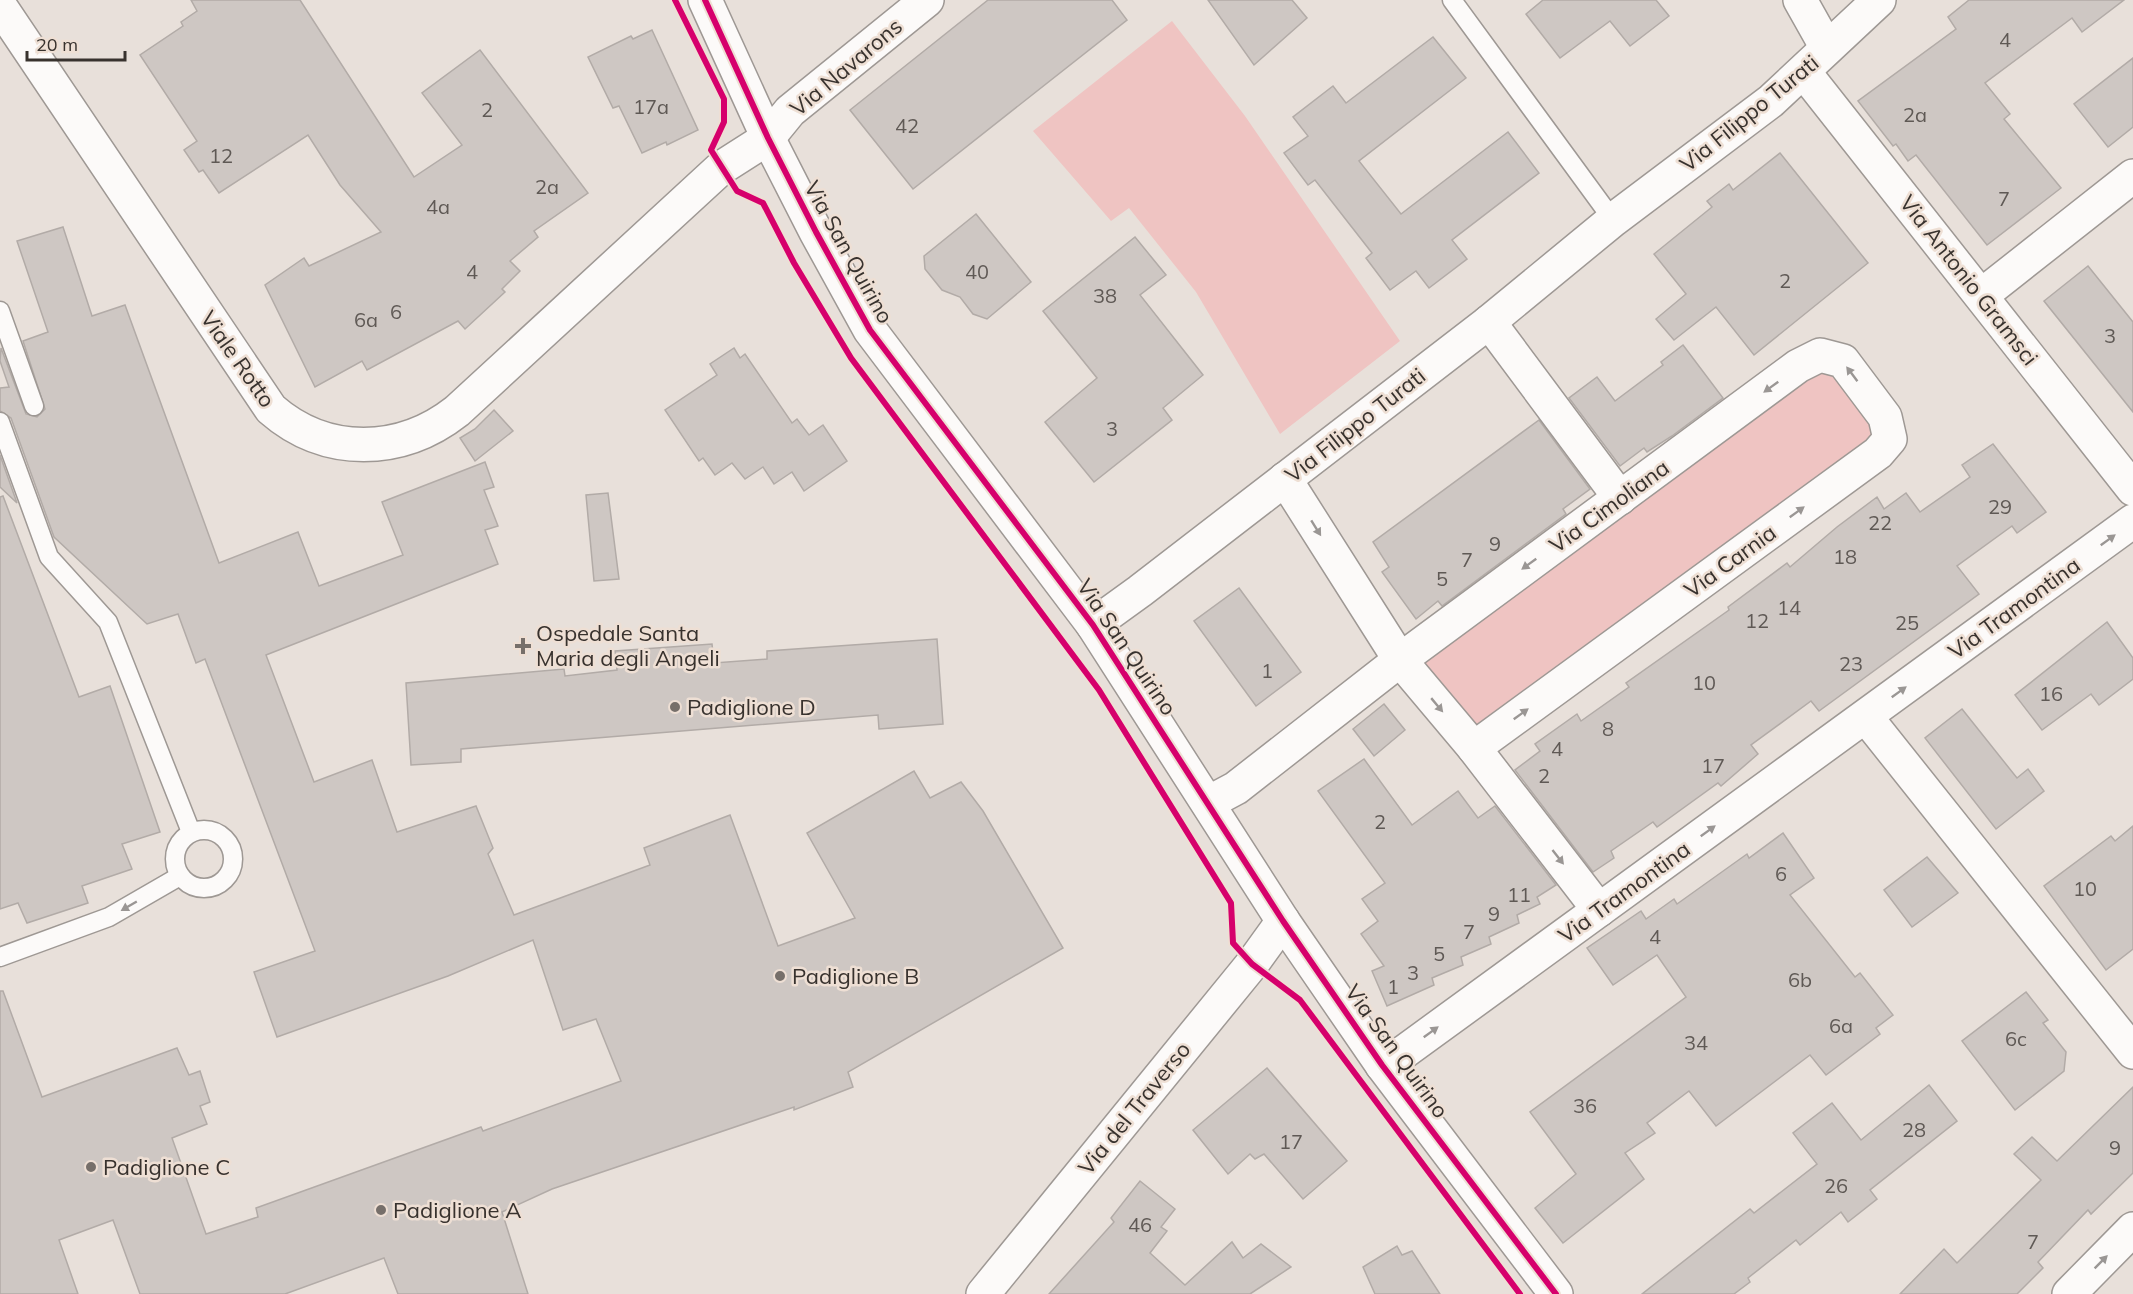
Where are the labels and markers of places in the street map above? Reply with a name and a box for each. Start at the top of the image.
place label: Ospedale Santa Maria degli Angeli [536,619,720,672]
marker: Ospedale Santa Maria degli Angeli [514,637,532,655]
place label: Padiglione D [687,693,816,721]
marker: Padiglione D [668,700,682,714]
place label: Padiglione B [792,962,919,990]
marker: Padiglione B [773,969,787,983]
place label: Padiglione C [103,1153,230,1181]
marker: Padiglione C [84,1160,98,1174]
place label: Padiglione A [393,1196,522,1224]
marker: Padiglione A [374,1203,388,1217]

